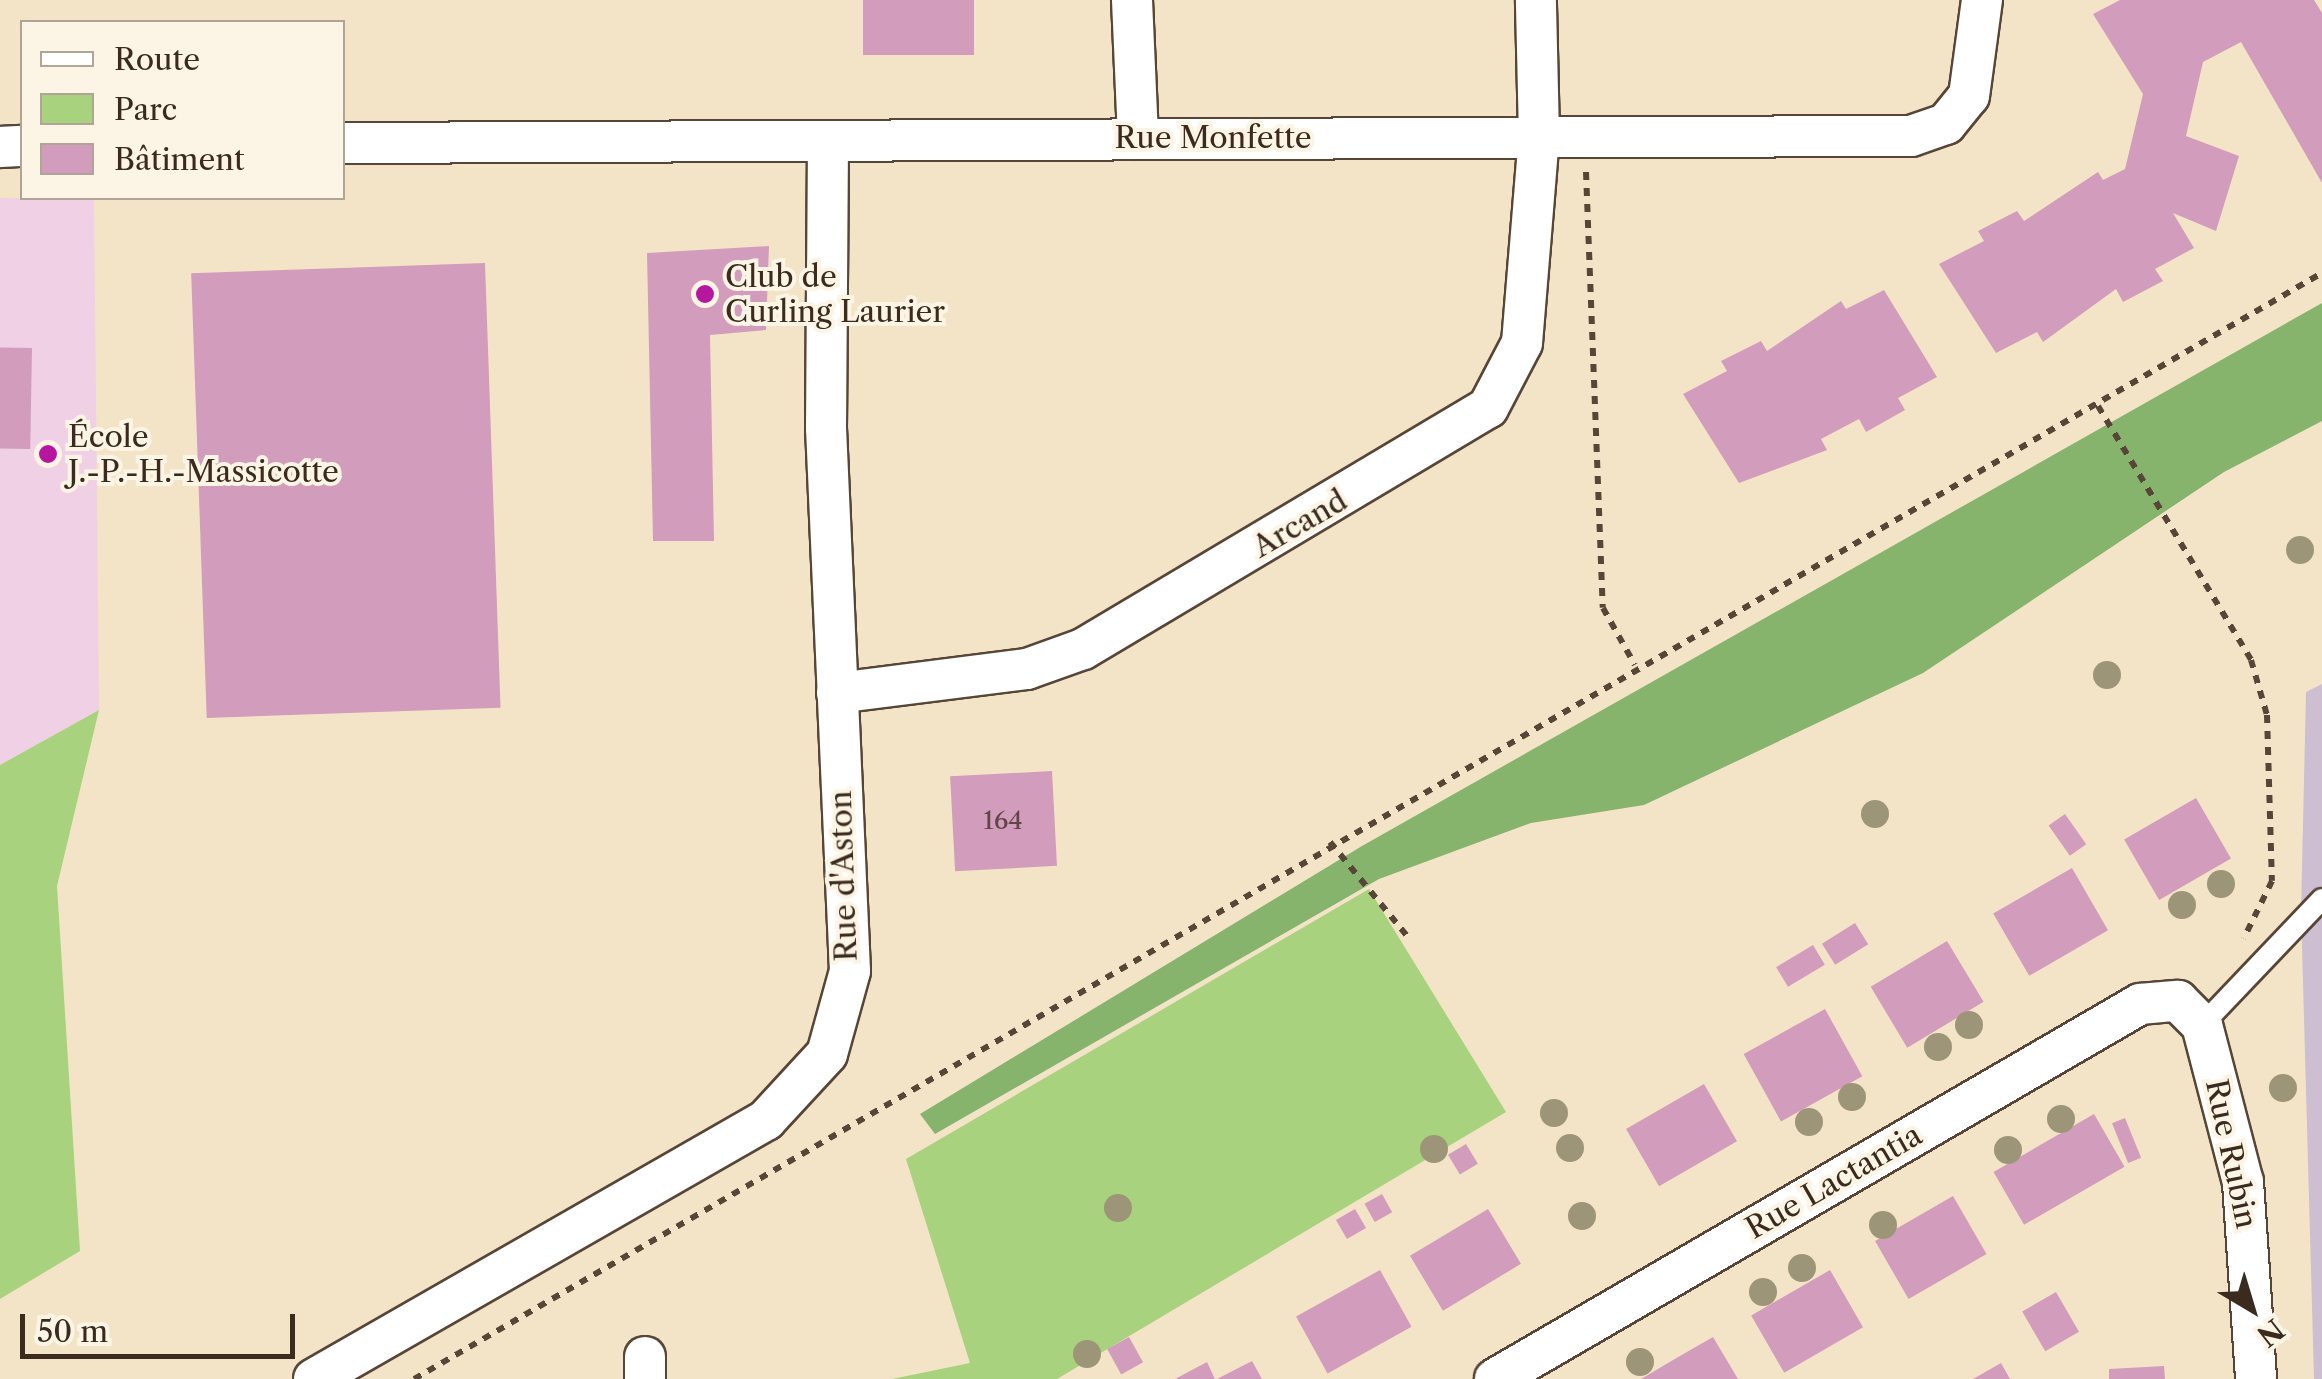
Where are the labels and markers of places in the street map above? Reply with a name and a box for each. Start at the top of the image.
place label: Club de Curling Laurier [725,259,945,330]
marker: Club de Curling Laurier [694,283,716,305]
place label: École J.-P.-H.-Massicotte [68,419,339,490]
marker: École J.-P.-H.-Massicotte [37,443,59,465]

